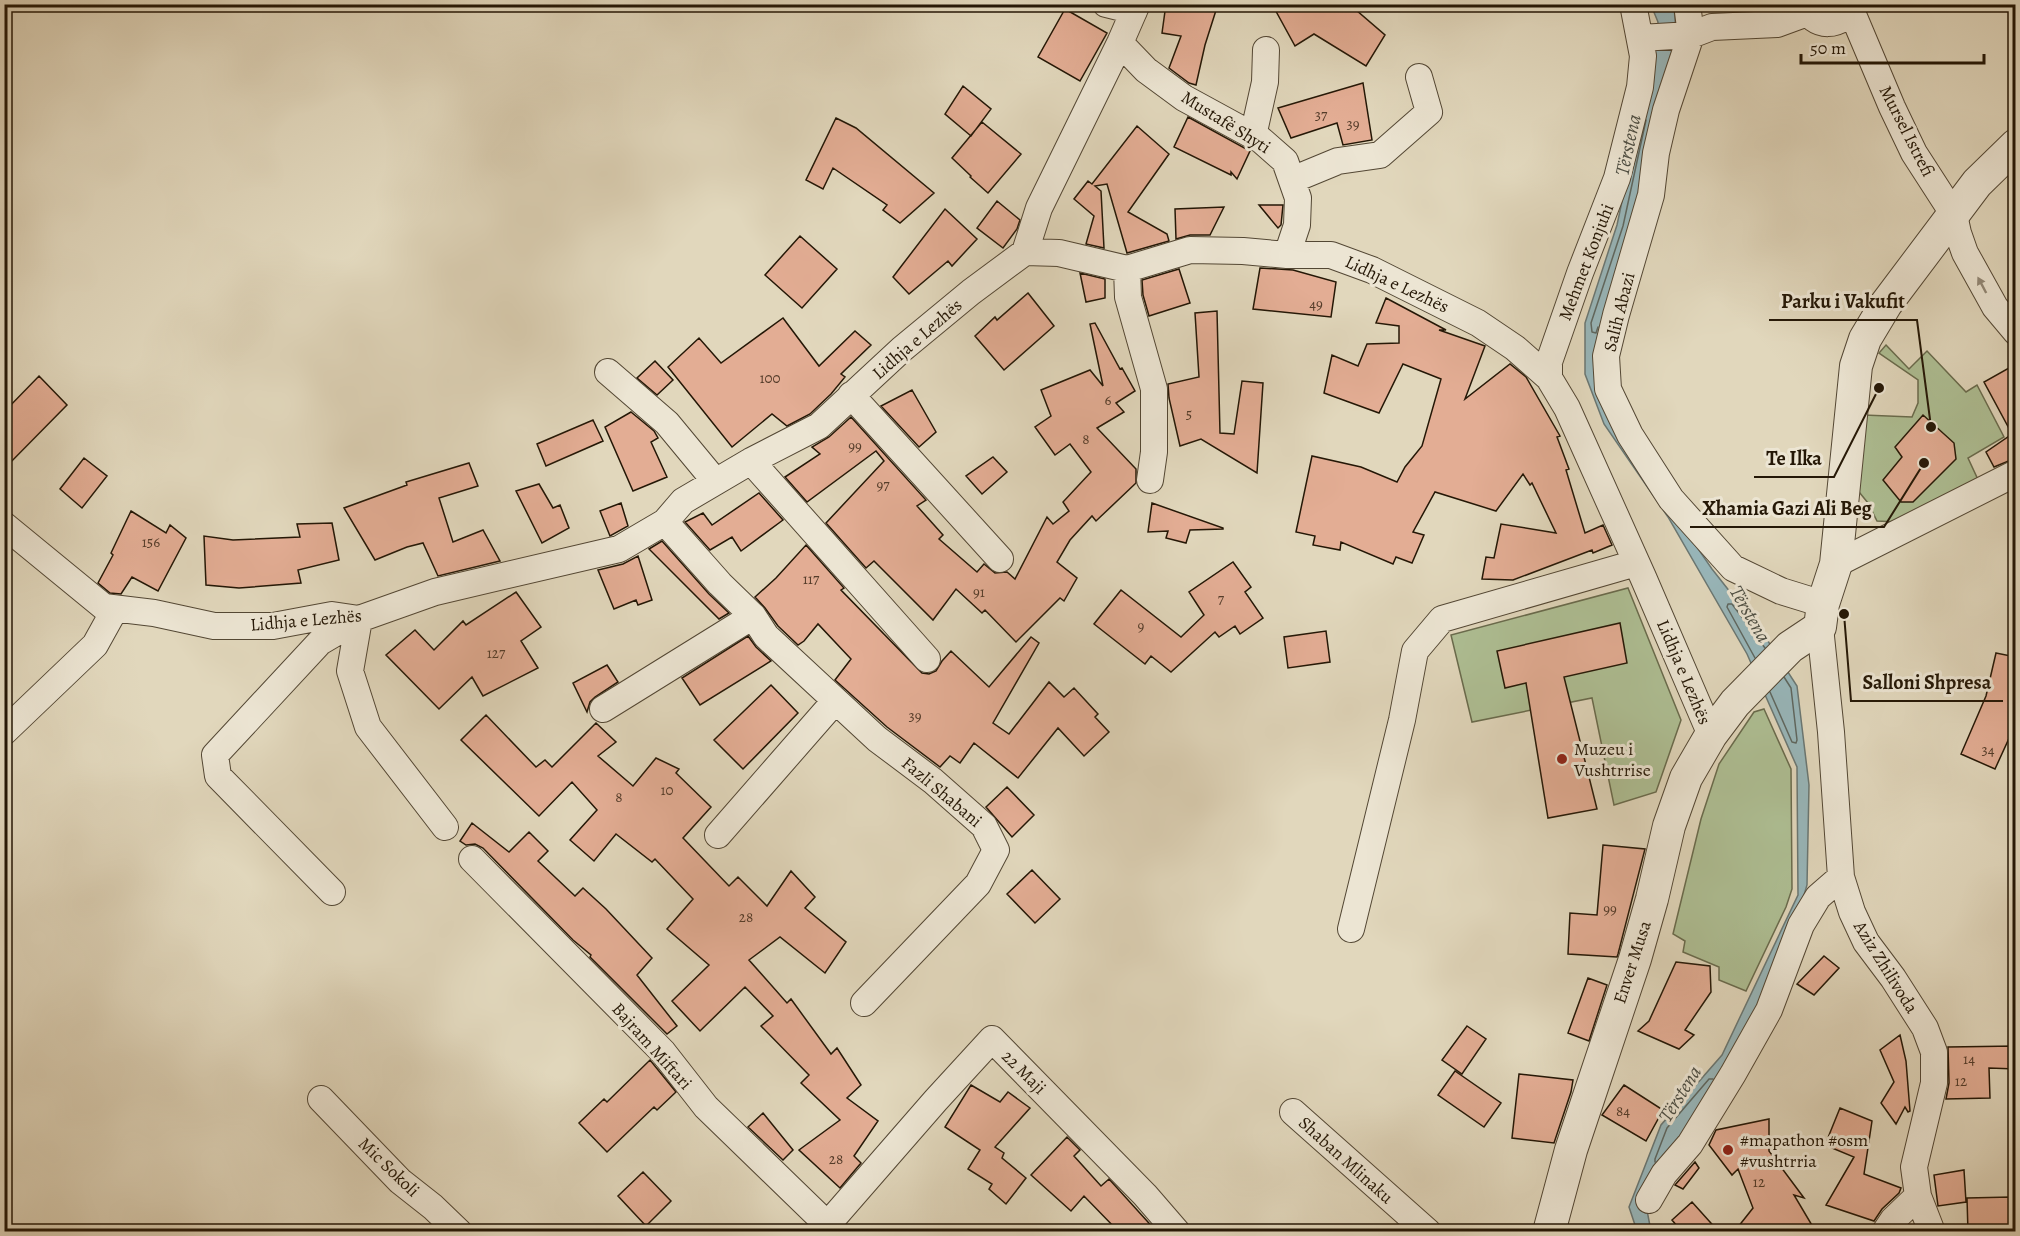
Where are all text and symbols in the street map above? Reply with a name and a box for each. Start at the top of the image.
scale bar [1801,27,1984,65]
text: 50 m [1810,36,1846,60]
street label: Mursel Istrefi [1874,81,1940,181]
street label: Mustafë Shyti [1177,85,1275,159]
house number: 37 [1315,105,1328,125]
water label: Tërstena [1608,112,1648,178]
house number: 39 [1346,114,1360,134]
street label: Mehmet Konjuhi [1553,200,1619,324]
street label: Lidhja e Lezhës [1341,249,1453,319]
street label: Salih Abazi [1598,270,1640,354]
one-way arrow [1977,276,1987,293]
callout: Parku i Vakufit [1769,282,1917,320]
text: Parku i Vakufit [1781,288,1905,315]
street label: Lidhja e Lezhës [867,293,967,385]
house number: 49 [1309,294,1323,314]
house number: 100 [759,368,781,388]
house number: 6 [1105,390,1112,410]
house number: 5 [1186,404,1192,424]
house number: 8 [1082,429,1090,449]
house number: 99 [848,436,862,456]
callout: Te Ilka [1754,439,1834,477]
text: Te Ilka [1766,445,1822,472]
house number: 97 [876,475,890,495]
callout: Xhamia Gazi Ali Beg [1690,489,1884,527]
text: Xhamia Gazi Ali Beg [1702,495,1873,522]
house number: 156 [142,532,160,552]
house number: 117 [803,569,820,589]
water label: Tërstena [1723,580,1777,648]
house number: 91 [973,582,985,602]
house number: 7 [1218,589,1225,609]
street label: Lidhja e Lezhës [249,603,363,637]
house number: 9 [1138,616,1145,636]
street label: Lidhja e Lezhës [1651,616,1717,728]
house number: 127 [487,643,506,663]
callout: Salloni Shpresa [1851,663,2003,701]
text: Salloni Shpresa [1863,669,1992,696]
house number: 39 [908,706,922,726]
place label: Muzeu i Vushtrrise [1573,737,1651,782]
house number: 34 [1981,740,1995,760]
street label: Fazli Shabani [897,751,987,833]
marker: Muzeu i Vushtrrise [1555,752,1569,766]
house number: 10 [660,780,674,800]
house number: 8 [615,787,623,807]
house number: 99 [1603,899,1617,919]
house number: 28 [739,907,753,927]
street label: Aziz Zhilivoda [1848,915,1924,1018]
street label: Enver Musa [1607,917,1657,1007]
street label: Bajram Miftari [606,997,698,1095]
street label: 22 Maji [997,1045,1051,1099]
house number: 14 [1963,1049,1975,1069]
water label: Tërstena [1652,1061,1708,1127]
house number: 12 [1955,1071,1967,1091]
house number: 84 [1616,1101,1630,1121]
street label: Shaban Mlinaku [1293,1111,1399,1209]
place label: #mapathon #osm #vushtrria [1740,1128,1868,1173]
street label: Mic Sokoli [353,1132,425,1202]
marker: #mapathon #osm #vushtrria [1721,1143,1735,1157]
house number: 28 [829,1149,843,1169]
house number: 12 [1753,1172,1765,1192]

